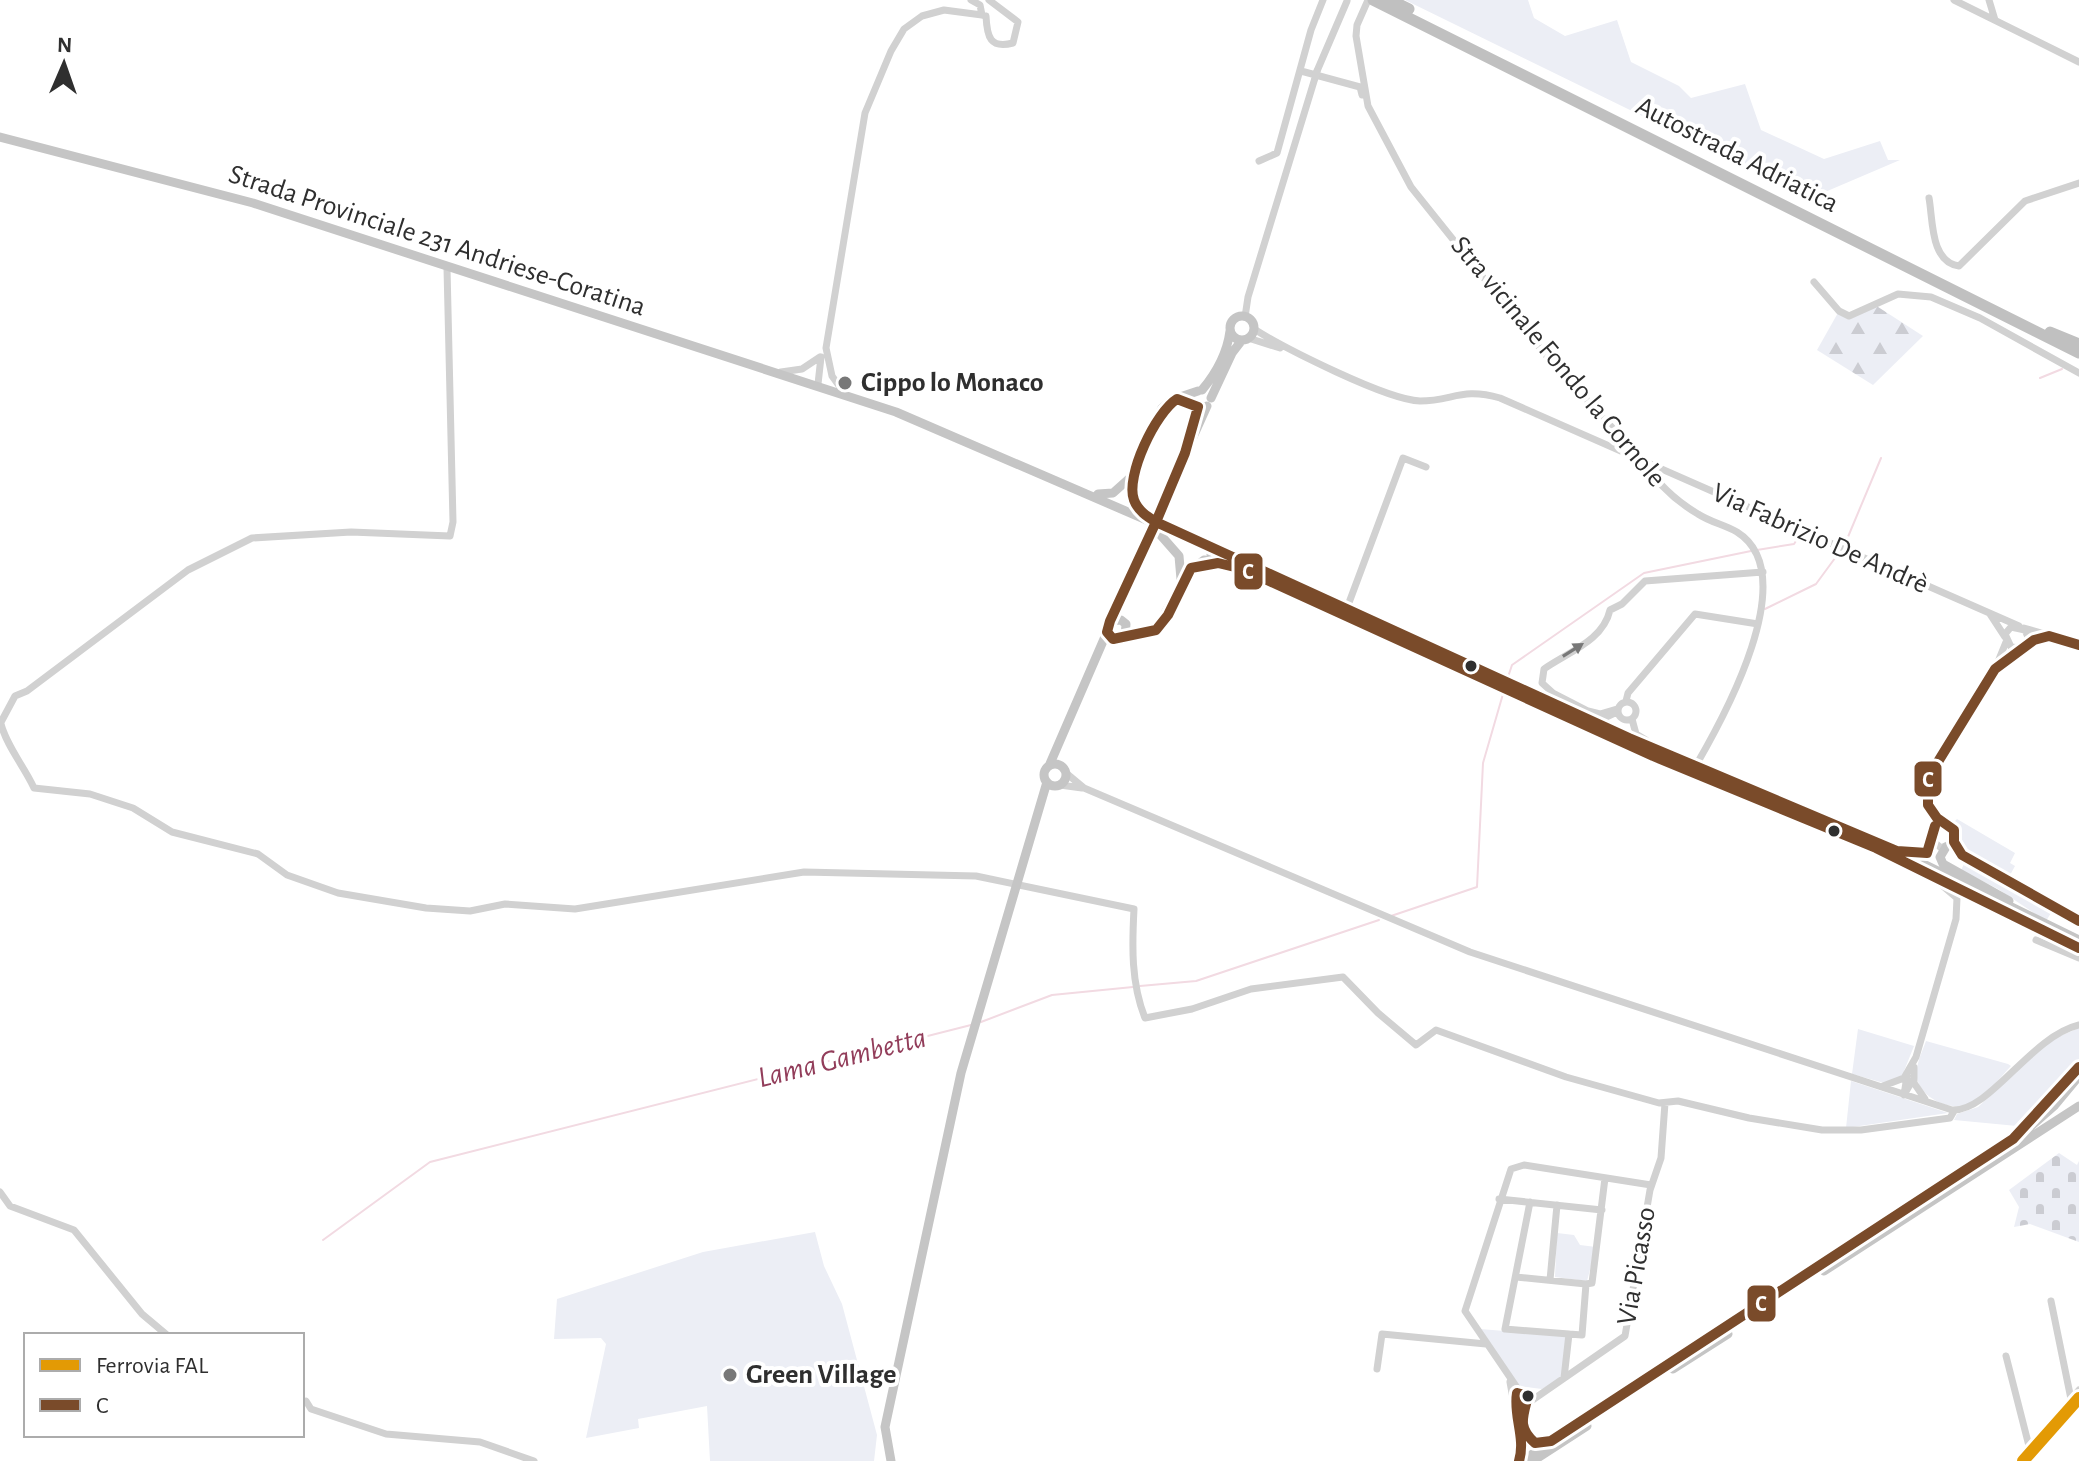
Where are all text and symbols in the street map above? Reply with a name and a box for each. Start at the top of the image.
north arrow [24,24,104,104]
text: N [57,34,73,56]
street label: Autostrada Adriatica [1631,92,1843,218]
street label: Strada Provinciale 231 Andriese-Coratina [225,160,649,322]
street label: Stra vicinale Fondo la Cornole [1445,231,1671,493]
place label: Cippo lo Monaco [861,369,1044,397]
marker: Cippo lo Monaco [836,374,854,392]
street label: Via Fabrizio De Andrè [1708,479,1932,599]
line badge: C [1233,552,1264,591]
text: C [1242,561,1254,583]
one-way arrow [1562,644,1584,658]
unlabelled marker [1463,658,1479,674]
line badge: C [1913,760,1943,798]
text: C [1922,769,1934,791]
unlabelled marker [1826,823,1842,839]
water label: Lama Gambetta [755,1023,929,1093]
street label: Via Picasso [1613,1205,1661,1327]
line badge: C [1746,1284,1777,1323]
text: C [1755,1293,1767,1315]
legend [24,1333,304,1437]
text: Ferrovia FAL [96,1354,208,1378]
place label: Green Village [746,1361,896,1389]
marker: Green Village [721,1366,739,1384]
unlabelled marker [1520,1388,1536,1404]
text: C [96,1394,108,1418]

